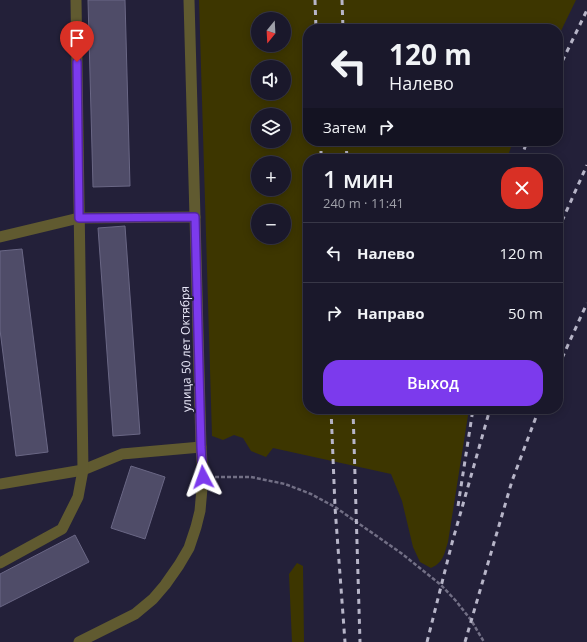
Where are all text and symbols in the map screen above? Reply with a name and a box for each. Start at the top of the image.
north arrow [251,12,291,52]
map controls [251,12,291,244]
pin [60,21,94,62]
icon: arrive [66,27,88,49]
text: 120 m [389,35,472,73]
icon: left [323,40,375,92]
button: sound [251,60,291,100]
text: Налево [389,71,454,95]
button: layers [251,108,291,148]
icon: right [375,116,397,138]
text: Затем [323,117,367,137]
button: + [251,156,291,196]
text: 1 мин [323,162,394,195]
button: close [501,167,543,209]
text: 240 m · 11:41 [323,194,404,212]
button: − [251,204,291,244]
icon: left [323,242,345,264]
text: Налево [357,243,415,263]
text: 120 m [499,243,543,263]
street label: улица 50 лет Октября [176,286,195,412]
icon: right [323,302,345,324]
text: Направо [357,303,425,323]
text: 50 m [508,303,543,323]
button: Выход [323,360,543,406]
position arrow [182,456,224,498]

